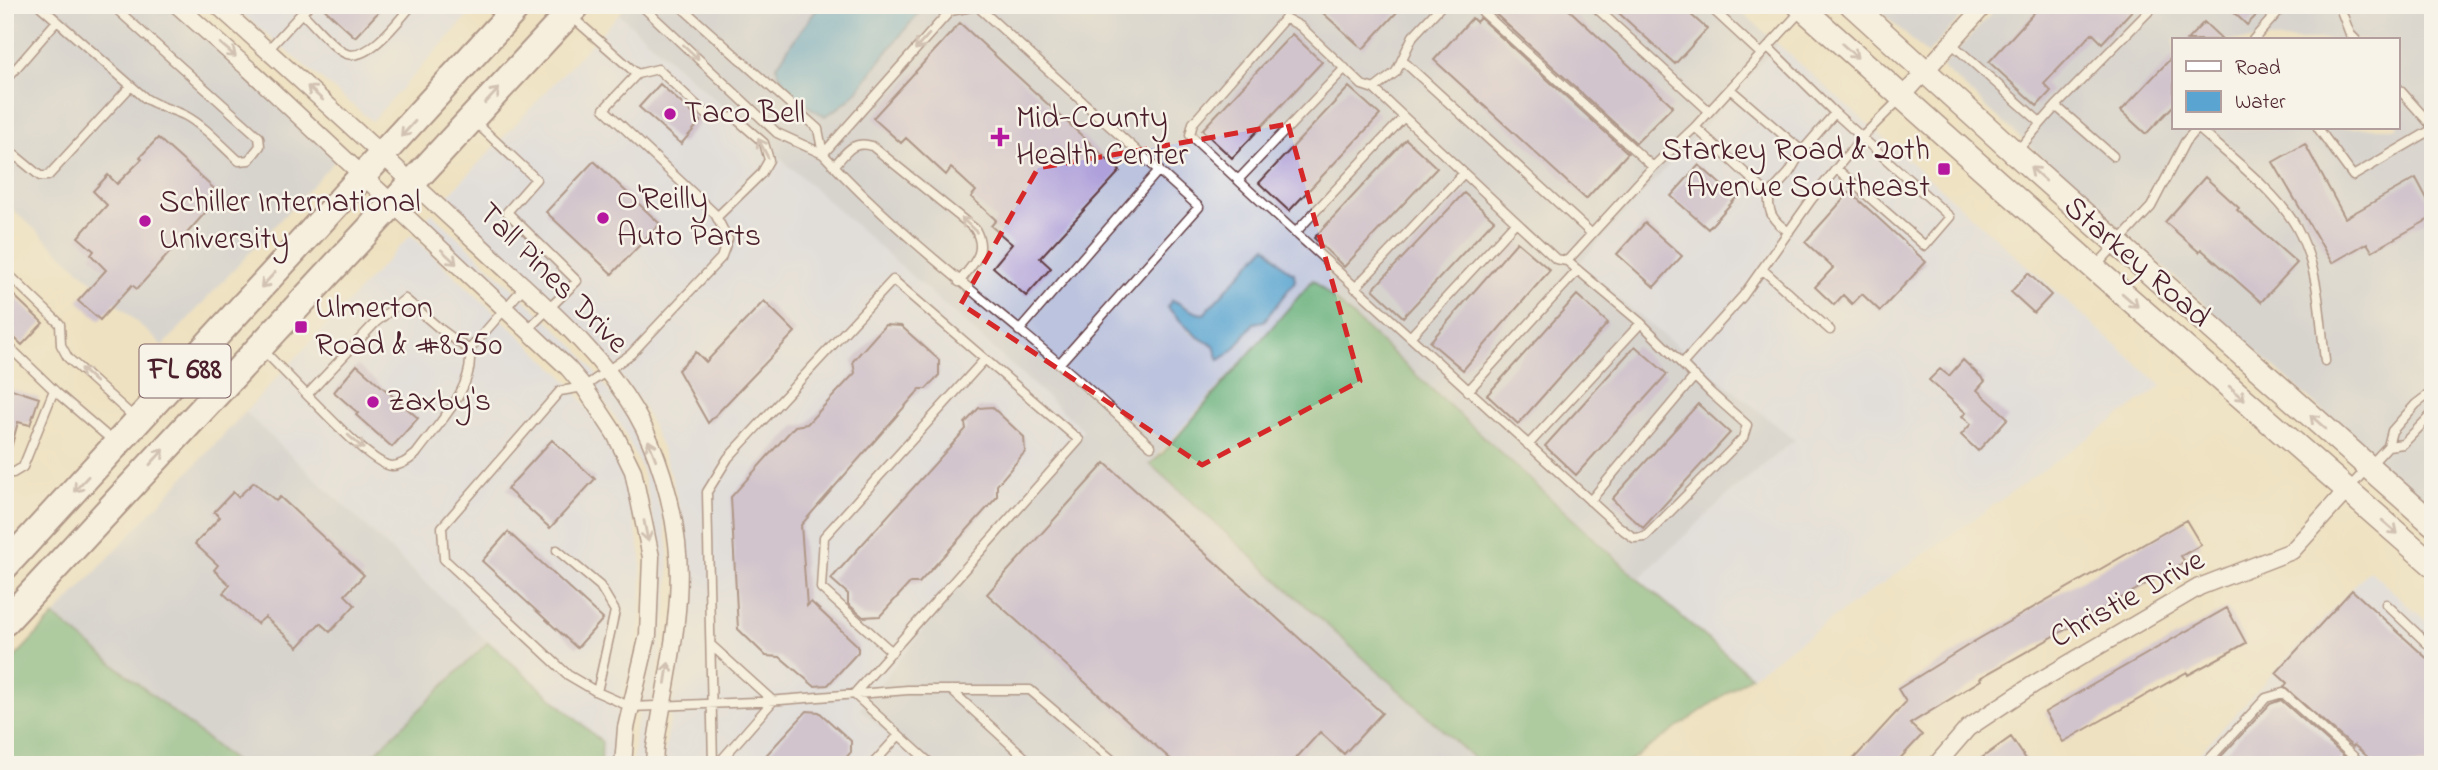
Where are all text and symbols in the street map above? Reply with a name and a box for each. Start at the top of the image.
one-way arrow [914,33,931,50]
legend [2172,38,2400,130]
one-way arrow [219,42,237,58]
one-way arrow [1841,42,1859,58]
one-way arrow [682,44,700,60]
text: Road [2235,54,2281,84]
one-way arrow [306,85,324,101]
one-way arrow [484,87,500,105]
text: Water [2235,88,2286,118]
place label: Taco Bell [684,91,805,138]
place label: Mid-County Health Center [1016,96,1188,180]
marker: Taco Bell [662,106,678,122]
one-way arrow [400,119,416,137]
marker: Mid-County Health Center [990,127,1010,147]
place label: Starkey Road & 20th Avenue Southeast [1661,128,1930,212]
one-way arrow [756,138,770,158]
marker: Starkey Road & 20th Avenue Southeast [1936,161,1952,177]
one-way arrow [2030,165,2047,182]
place label: O'Reilly Auto Parts [617,177,761,261]
place label: Schiller International University [159,180,421,264]
street label: Starkey Road [2052,185,2220,341]
street label: Tall Pines Drive [465,192,639,366]
marker: O'Reilly Auto Parts [595,210,611,226]
marker: Schiller International University [137,213,153,229]
one-way arrow [960,217,977,234]
one-way arrow [440,249,457,266]
one-way arrow [260,271,277,288]
place label: Ulmerton Road & #8550 [315,286,502,370]
one-way arrow [2121,292,2139,308]
marker: Ulmerton Road & #8550 [293,319,309,335]
road number: FL 688 [140,344,230,398]
one-way arrow [80,367,97,384]
place label: Zaxby's [387,379,491,426]
one-way arrow [2227,385,2245,401]
marker: Zaxby's [365,394,381,410]
one-way arrow [2309,414,2327,430]
one-way arrow [347,434,364,451]
one-way arrow [645,439,658,461]
one-way arrow [149,449,166,466]
one-way arrow [73,475,89,493]
one-way arrow [640,519,653,542]
one-way arrow [2381,519,2399,535]
street label: Christie Drive [2042,538,2214,662]
one-way arrow [661,662,674,685]

